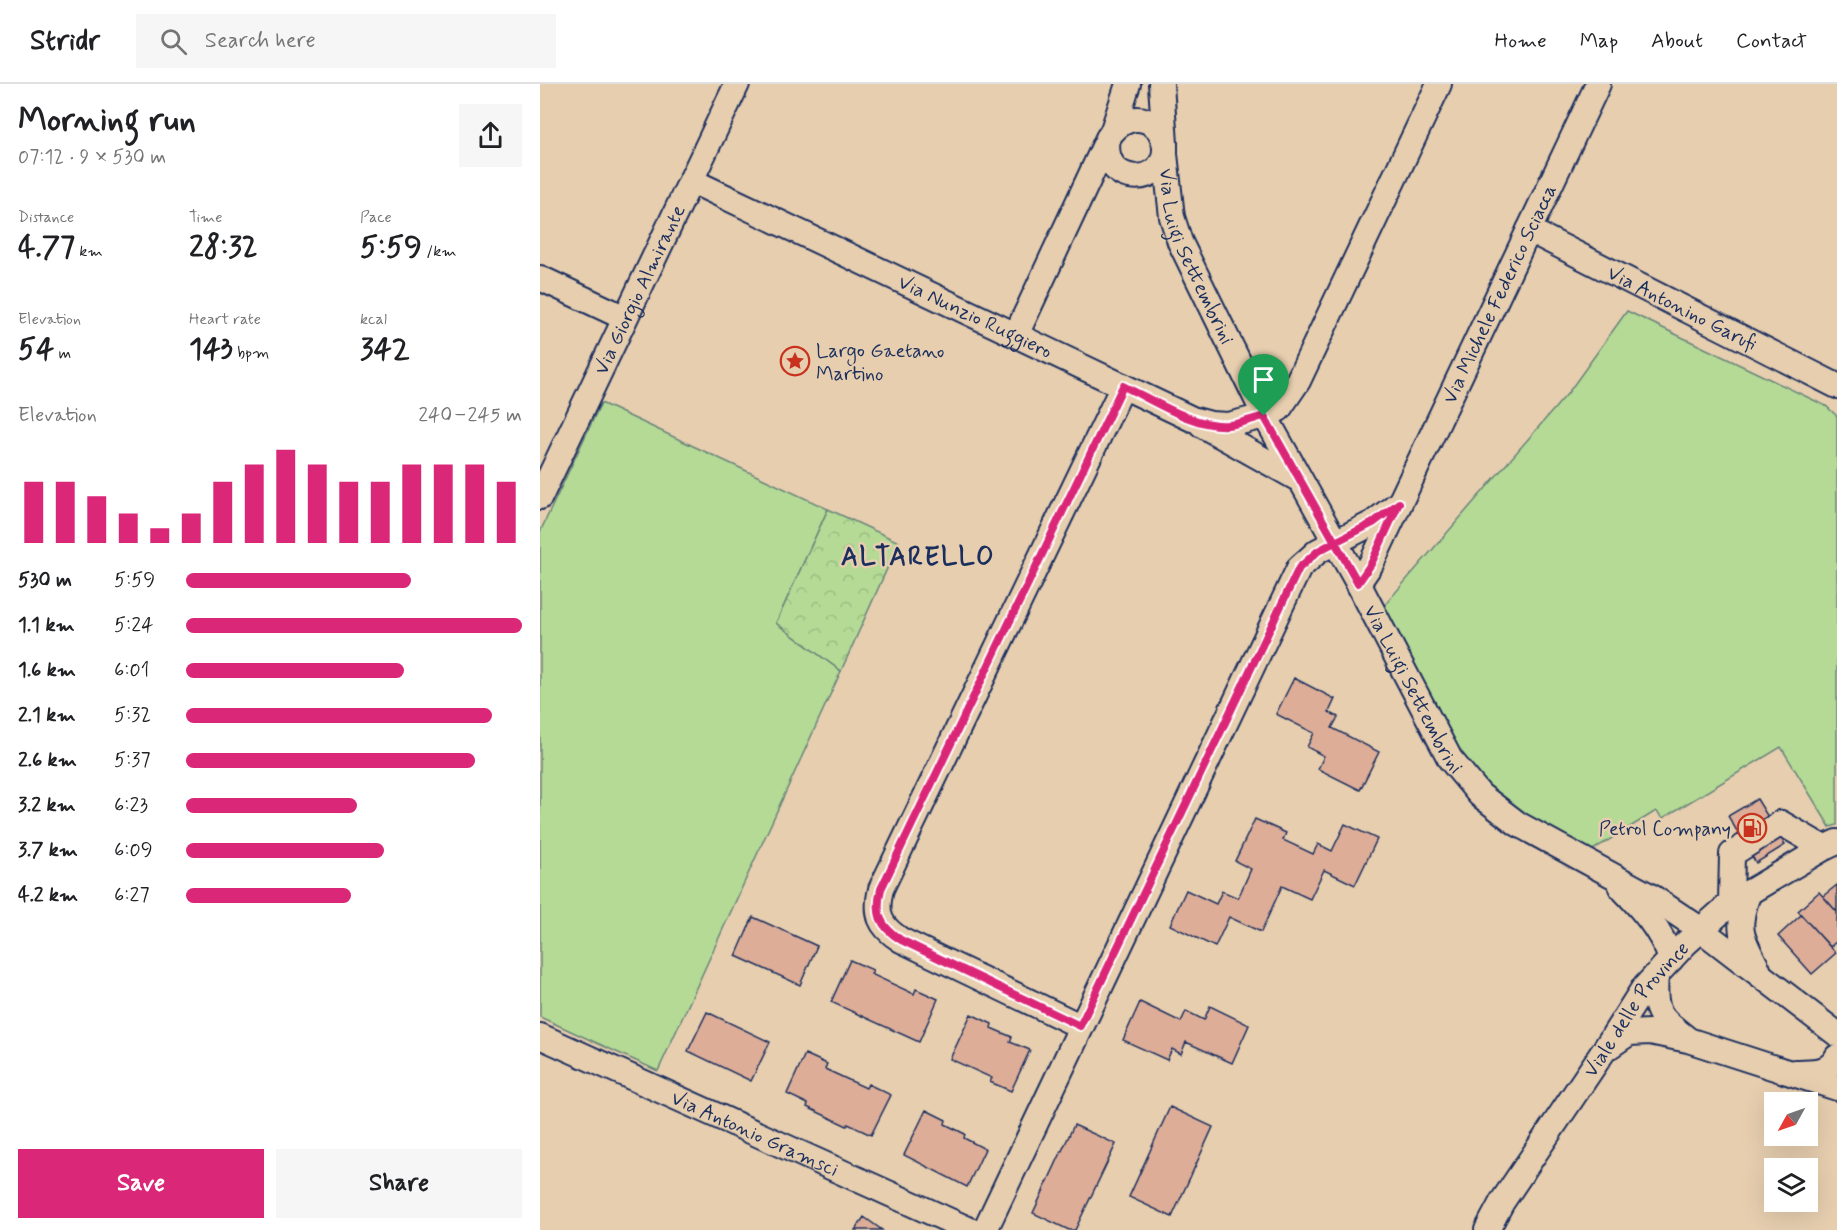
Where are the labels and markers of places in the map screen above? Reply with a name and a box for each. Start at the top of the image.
place label: Largo Gaetano Martino [816,338,945,388]
place icon: Largo Gaetano Martino [779,345,811,377]
pin [1238,354,1289,416]
fuel station icon: Petrol Company [1736,812,1768,844]
place label: Petrol Company [1599,816,1731,843]

